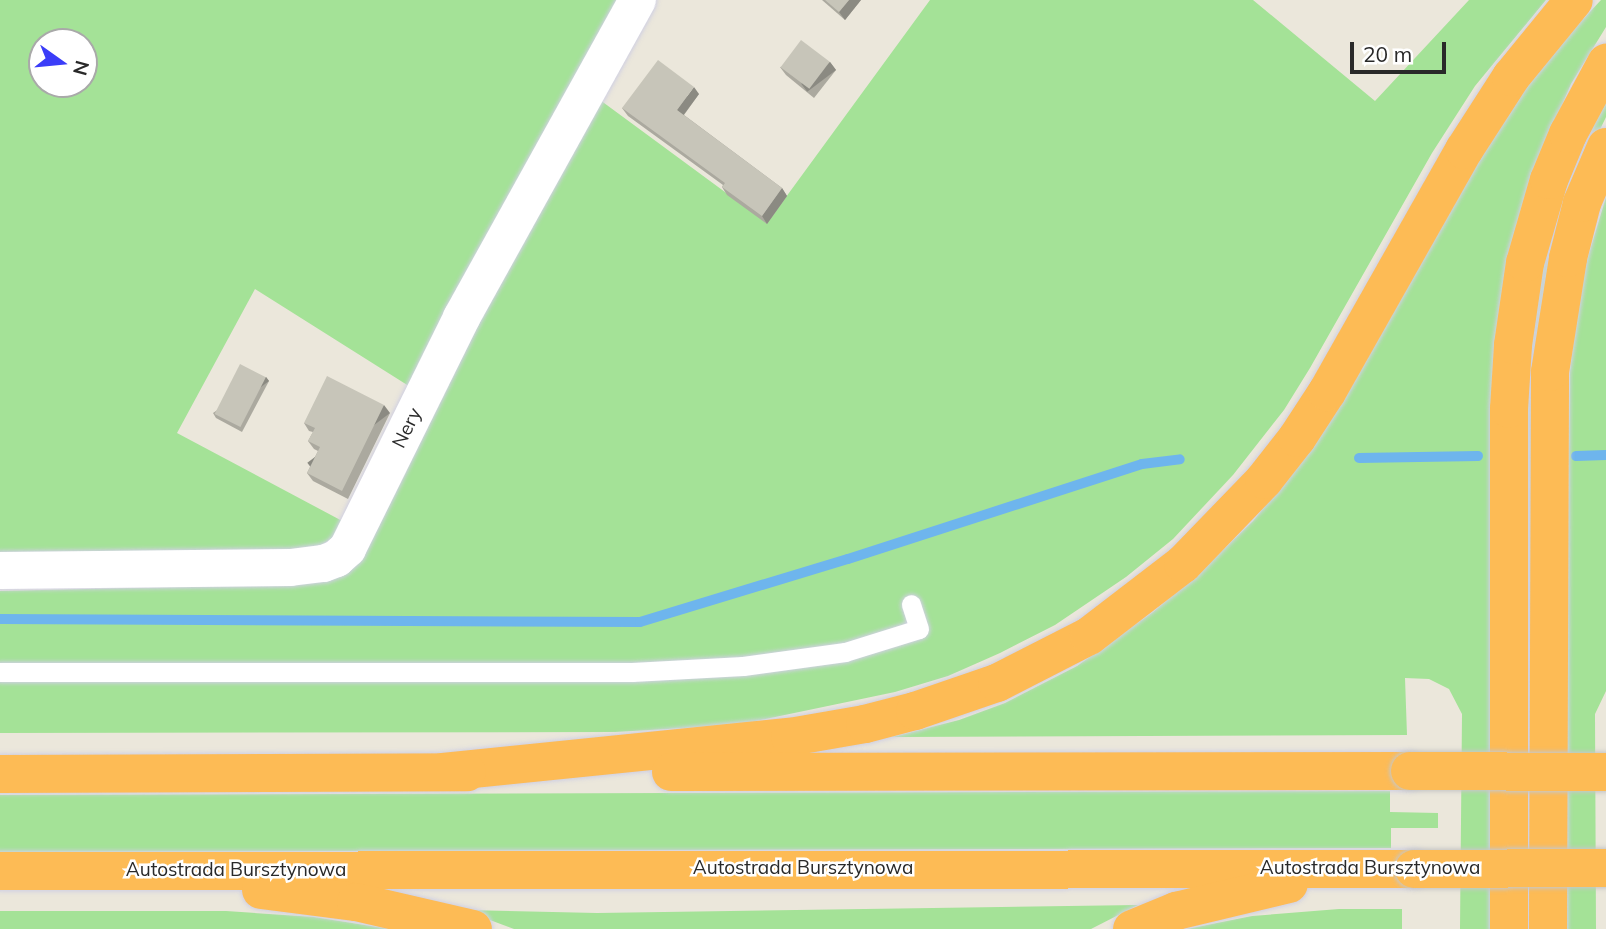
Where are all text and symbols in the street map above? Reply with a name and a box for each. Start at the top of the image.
north arrow [28,28,98,98]
scale bar [1354,28,1450,72]
text: 20 m [1363,41,1412,67]
text: N [68,58,95,78]
street label: Nery [388,404,426,452]
street label: Autostrada Bursztynowa [693,857,913,879]
street label: Autostrada Bursztynowa [1260,857,1480,879]
street label: Autostrada Bursztynowa [126,859,346,881]

